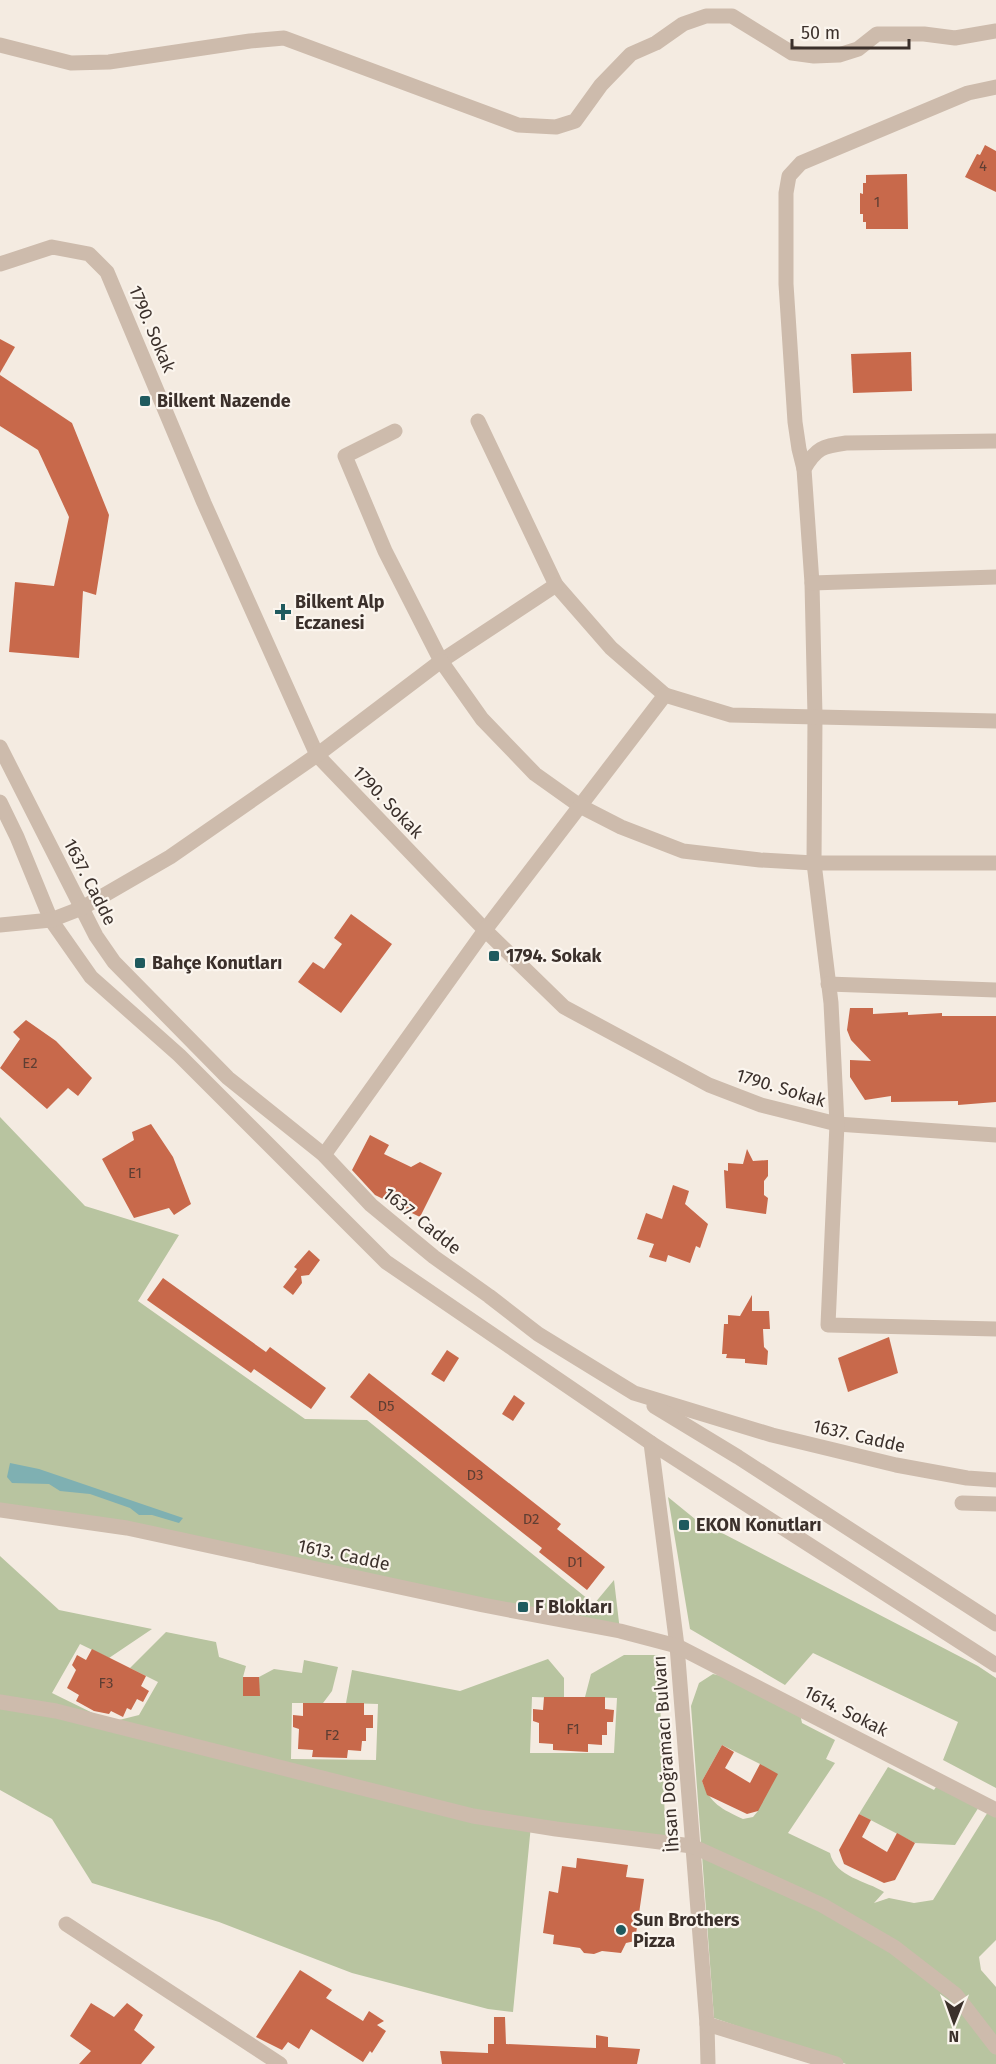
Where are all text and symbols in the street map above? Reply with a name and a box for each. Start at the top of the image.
scale bar [792,12,909,50]
text: 50 m [801,22,840,44]
house number: 4 [979,157,987,175]
house number: 1 [874,193,880,211]
street label: 1790. Sokak [124,282,180,377]
place label: Bilkent Nazende [157,390,291,412]
marker: Bilkent Nazende [138,394,152,408]
place label: Bilkent Alp Eczanesi [295,591,385,634]
marker: Bilkent Alp Eczanesi [276,605,290,619]
street label: 1790. Sokak [348,761,429,843]
street label: 1637. Cadde [59,835,121,929]
place label: 1794. Sokak [506,945,603,967]
marker: 1794. Sokak [487,949,501,963]
place label: Bahçe Konutları [152,952,282,974]
marker: Bahçe Konutları [133,956,147,970]
house number: E2 [22,1054,38,1072]
street label: 1790. Sokak [734,1064,829,1112]
house number: E1 [128,1164,142,1182]
street label: 1637. Cadde [378,1183,466,1259]
house number: D5 [377,1397,395,1415]
street label: 1637. Cadde [811,1415,907,1457]
house number: D3 [467,1466,483,1484]
house number: D2 [523,1510,539,1528]
place label: EKON Konutları [696,1514,822,1536]
marker: EKON Konutları [677,1518,691,1532]
street label: 1613. Cadde [296,1535,392,1575]
house number: D1 [567,1553,583,1571]
place label: F Blokları [535,1596,612,1618]
marker: F Blokları [516,1600,530,1614]
street label: İhsan Doğramacı Bulvarı [648,1655,684,1853]
house number: F3 [99,1674,113,1692]
street label: 1614. Sokak [800,1680,892,1742]
house number: F1 [566,1720,580,1738]
house number: F2 [325,1726,339,1744]
place label: Sun Brothers Pizza [633,1909,740,1952]
marker: Sun Brothers Pizza [614,1923,628,1937]
north arrow [924,1992,984,2052]
text: N [948,2027,959,2046]

